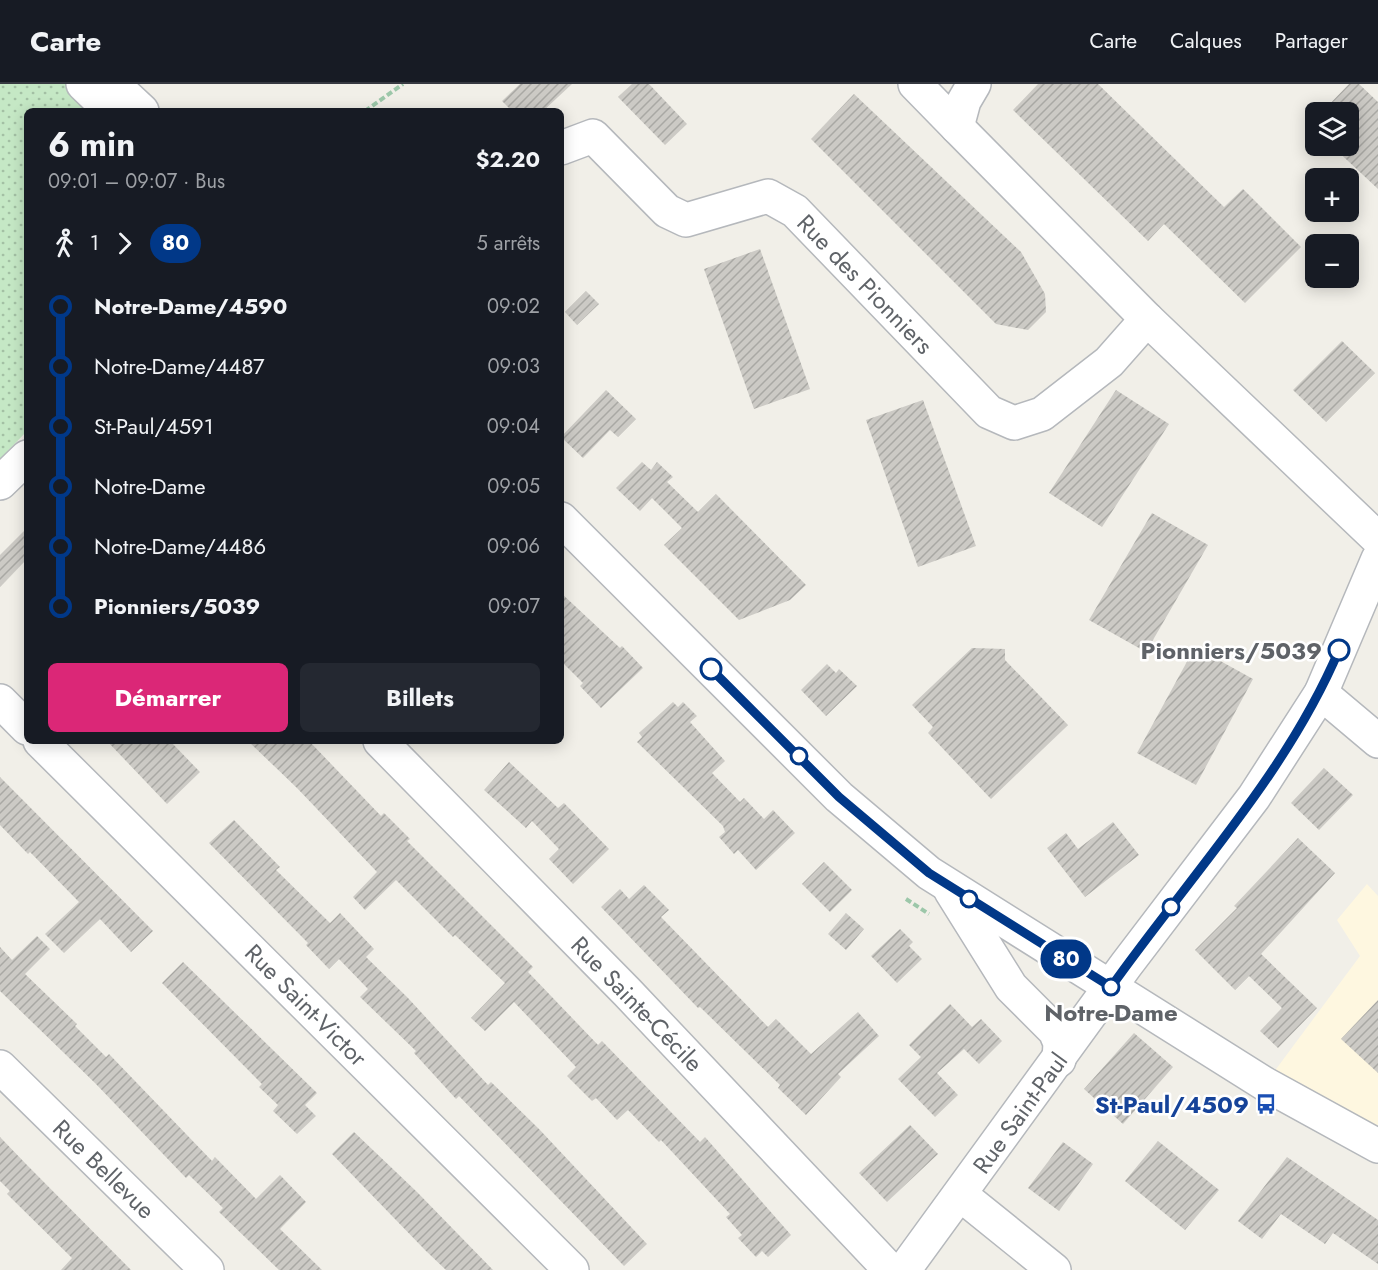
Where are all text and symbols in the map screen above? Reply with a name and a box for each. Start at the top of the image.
text: Carte [30,21,101,62]
text: Carte [1090,26,1137,56]
text: Calques [1170,26,1242,56]
text: Partager [1275,26,1348,56]
map controls [1305,102,1359,288]
button: layers [1305,102,1359,156]
text: 6 min [48,121,135,168]
text: $2.20 [476,143,540,175]
text: 09:01 – 09:07 · Bus [48,167,225,196]
button: + [1305,168,1359,222]
street label: Rue des Pionniers [789,206,941,362]
icon: walk [48,227,81,260]
icon: forward [108,227,141,260]
text: 80 [162,228,189,258]
text: 1 [90,229,99,258]
text: 5 arrêts [477,229,540,258]
button: − [1305,234,1359,288]
text: Notre-Dame/4590 [94,290,287,322]
text: 09:02 [487,292,540,321]
text: Notre-Dame/4487 [94,350,265,382]
text: 09:03 [488,352,540,381]
text: St-Paul/4591 [94,410,214,442]
text: 09:04 [487,412,540,441]
text: Notre-Dame [94,470,206,502]
text: 09:05 [487,472,540,501]
text: Notre-Dame/4486 [94,530,266,562]
text: 09:06 [487,532,540,561]
text: Pionniers/5039 [94,590,260,622]
text: 09:07 [488,592,540,621]
place label: Pionniers/5039 [1141,633,1322,668]
marker: Pionniers/5039 [1328,639,1350,661]
unlabelled marker [700,658,722,680]
button: Démarrer [48,663,288,732]
button: Billets [300,663,540,732]
unlabelled marker [790,747,808,765]
unlabelled marker [960,890,978,908]
unlabelled marker [1162,898,1180,916]
street label: Rue Sainte-Cécile [563,928,711,1080]
street label: Rue Saint-Victor [237,936,376,1075]
line badge: 80 [1039,940,1093,978]
text: 80 [1052,944,1080,974]
marker: Notre-Dame [1102,978,1120,996]
place label: Notre-Dame [1044,995,1178,1030]
street label: Rue Saint-Paul [964,1045,1076,1181]
place label: St-Paul/4509 [1095,1087,1249,1122]
bus stop icon: St-Paul/4509 [1254,1092,1278,1116]
street label: Rue Bellevue [45,1111,163,1227]

